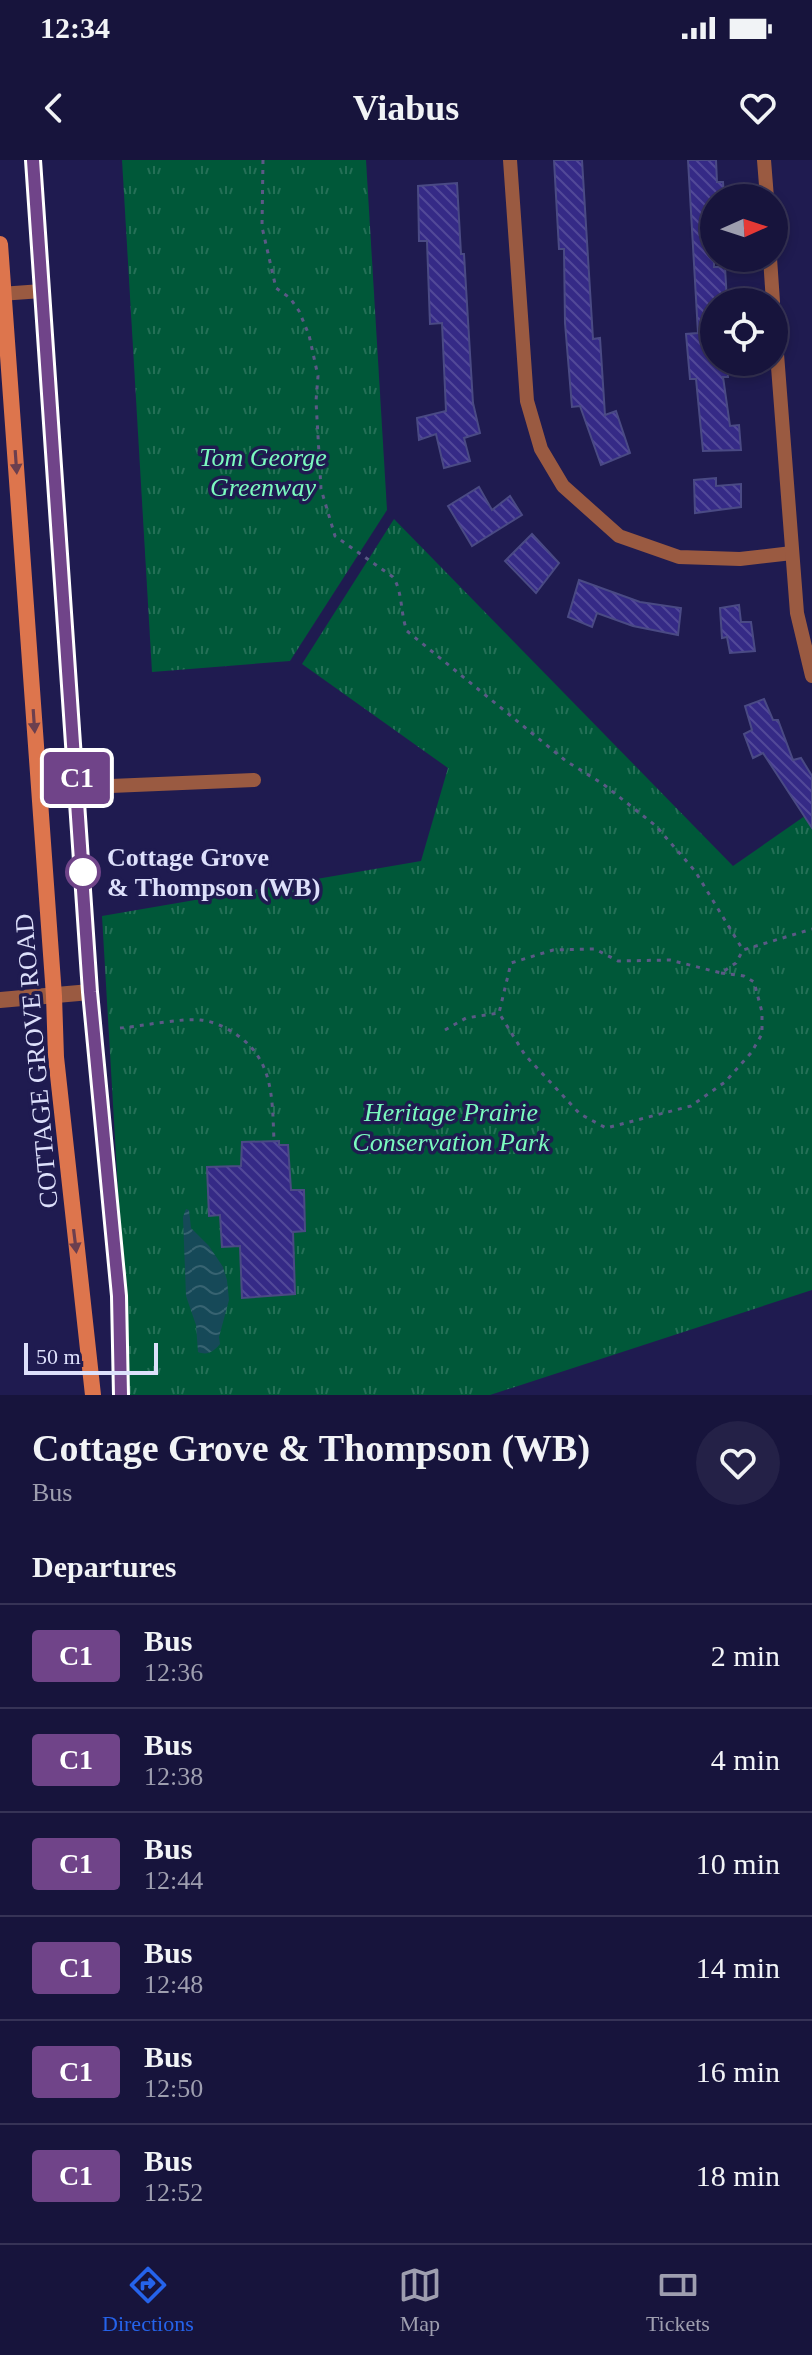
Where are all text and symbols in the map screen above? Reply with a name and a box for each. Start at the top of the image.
text: 12:34 [40,11,110,44]
icon: back [32,86,76,130]
icon: heart [736,86,780,130]
text: Viabus [353,88,459,128]
north arrow [700,184,788,272]
map controls [700,184,788,376]
button: locate [700,288,788,376]
park label: Tom George Greenway [199,443,327,502]
one-way arrow [10,450,23,475]
one-way arrow [28,709,41,734]
line badge: C1 [41,752,113,804]
text: C1 [60,762,94,793]
place label: Cottage Grove & Thompson (WB) [107,843,320,902]
marker: Cottage Grove & Thompson (WB) [66,855,100,889]
street label: COTTAGE GROVE ROAD [9,913,64,1209]
park label: Heritage Prairie Conservation Park [352,1098,550,1157]
one-way arrow [69,1229,82,1254]
scale bar [24,1339,158,1375]
text: 50 m [36,1344,81,1369]
button: heart [696,1421,780,1505]
text: Cottage Grove & Thompson (WB) [32,1427,590,1469]
text: Bus [32,1478,72,1507]
text: Departures [32,1550,176,1583]
text: Bus [144,1624,192,1657]
text: 2 min [711,1639,780,1672]
text: C1 [59,1640,93,1671]
text: 12:36 [144,1658,203,1687]
text: Bus [144,1728,192,1761]
text: 4 min [711,1743,780,1776]
text: C1 [59,1744,93,1775]
text: 12:38 [144,1762,203,1791]
text: Bus [144,1832,192,1865]
text: 10 min [696,1847,780,1880]
text: C1 [59,1848,93,1879]
text: 12:44 [144,1866,203,1895]
text: Bus [144,1936,192,1969]
text: 14 min [696,1951,780,1984]
text: C1 [59,1952,93,1983]
text: 12:48 [144,1970,203,1999]
text: Bus [144,2040,192,2073]
text: 16 min [696,2055,780,2088]
text: C1 [59,2056,93,2087]
text: 12:50 [144,2074,203,2103]
text: Bus [144,2144,192,2177]
text: 18 min [696,2159,780,2192]
text: C1 [59,2160,93,2191]
text: 12:52 [144,2178,203,2207]
tab: Directions [102,2263,194,2337]
tab: Map [398,2263,442,2337]
tab: Tickets [646,2263,710,2337]

